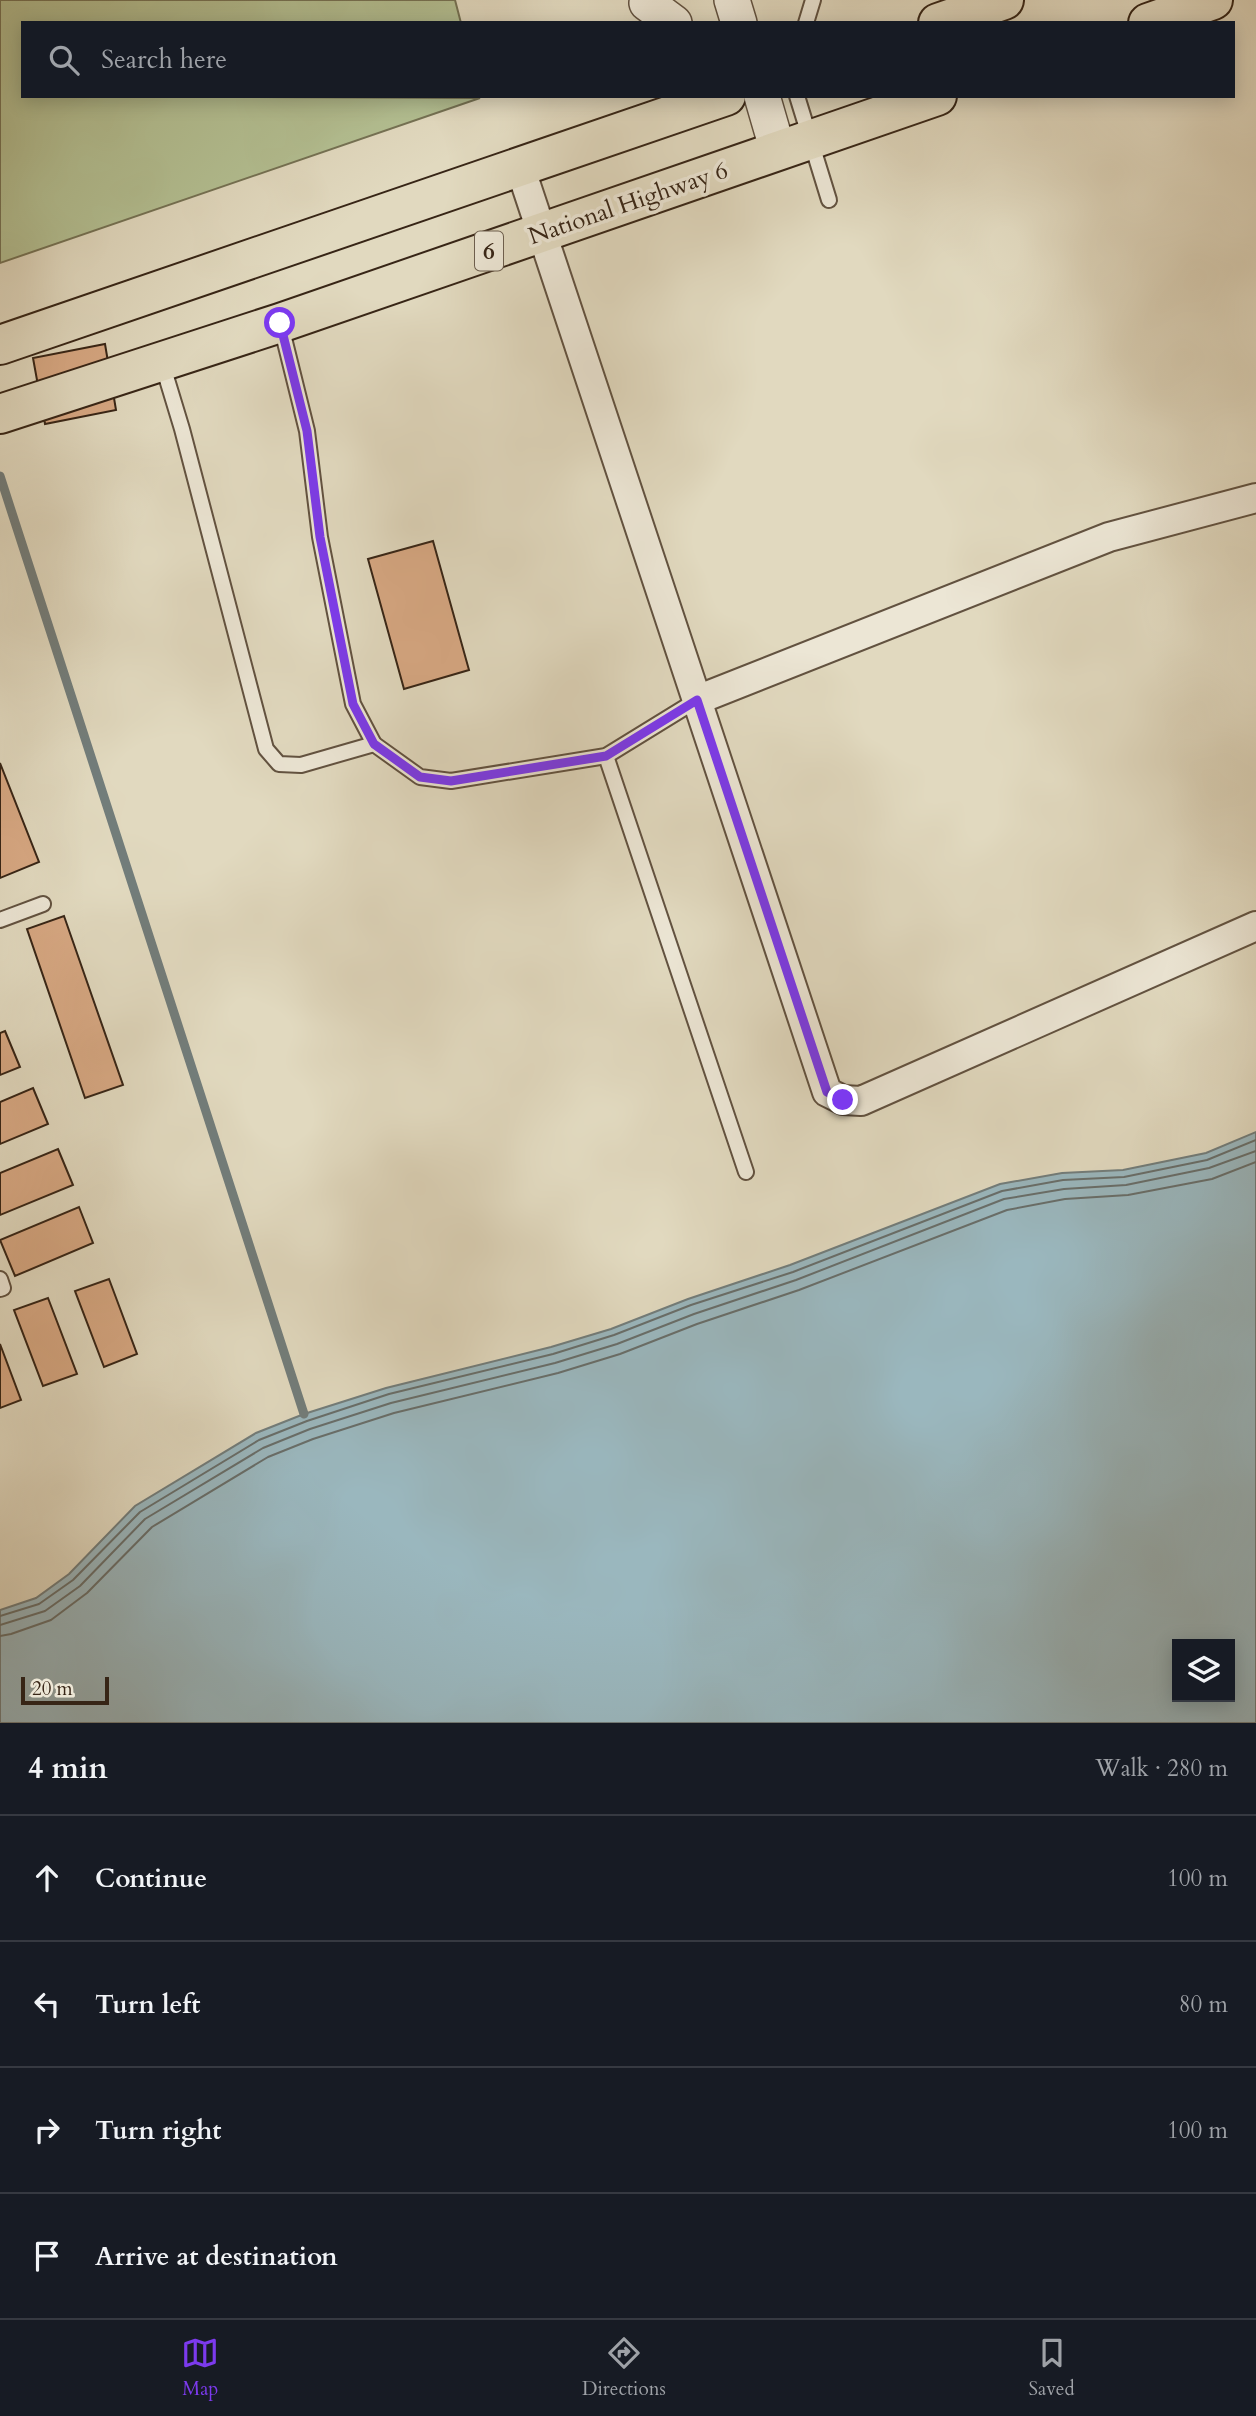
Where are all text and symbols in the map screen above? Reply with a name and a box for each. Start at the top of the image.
search box [21,21,1235,98]
icon: search [45,41,83,79]
text: Search here [101,42,227,77]
street label: National Highway 6 [524,154,732,253]
road number: 6 [475,232,503,270]
route start [264,307,295,338]
route end [827,1084,858,1115]
map controls [1172,1639,1235,1702]
button: layers [1172,1639,1235,1702]
scale bar [21,1674,108,1706]
text: 20 m [32,1676,73,1702]
text: 4 min [28,1748,108,1789]
text: Walk · 280 m [1095,1753,1228,1784]
icon: ahead [28,1859,66,1897]
text: Continue [95,1861,207,1896]
text: 100 m [1167,1863,1228,1894]
icon: left [28,1985,66,2023]
text: Turn left [95,1987,200,2022]
text: 80 m [1179,1989,1228,2020]
icon: right [28,2111,66,2149]
text: Turn right [95,2113,222,2148]
text: 100 m [1167,2115,1228,2146]
icon: arrive [28,2237,66,2275]
text: Arrive at destination [95,2239,338,2274]
tab: Map [181,2334,219,2402]
tab: Directions [582,2334,666,2402]
tab: Saved [1029,2334,1075,2402]

